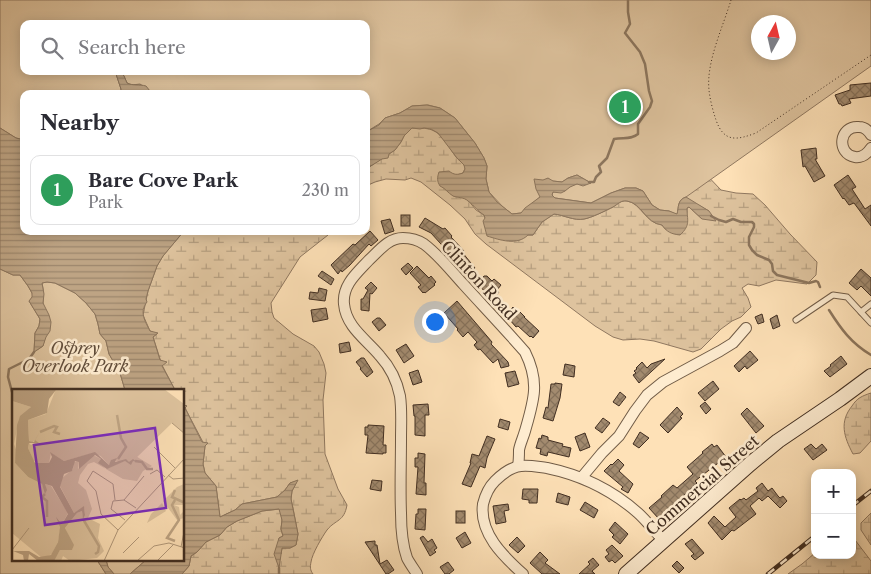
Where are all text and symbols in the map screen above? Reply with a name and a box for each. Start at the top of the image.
north arrow [751,15,796,60]
search box [20,20,370,75]
icon: search [38,34,66,62]
text: Search here [78,36,186,59]
pin: 1 [609,88,641,126]
text: Nearby [40,110,119,135]
text: Bare Cove Park [88,169,238,192]
text: 1 [53,180,61,200]
text: 230 m [302,180,349,200]
text: Park [88,192,123,212]
street label: Clinton Road [437,236,521,324]
your location [422,309,448,335]
park label: Osprey Overlook Park [22,338,129,376]
inset map [12,389,185,562]
street label: Commercial Street [641,430,763,540]
map controls [811,469,856,559]
button: + [811,469,856,514]
button: − [811,514,856,559]

